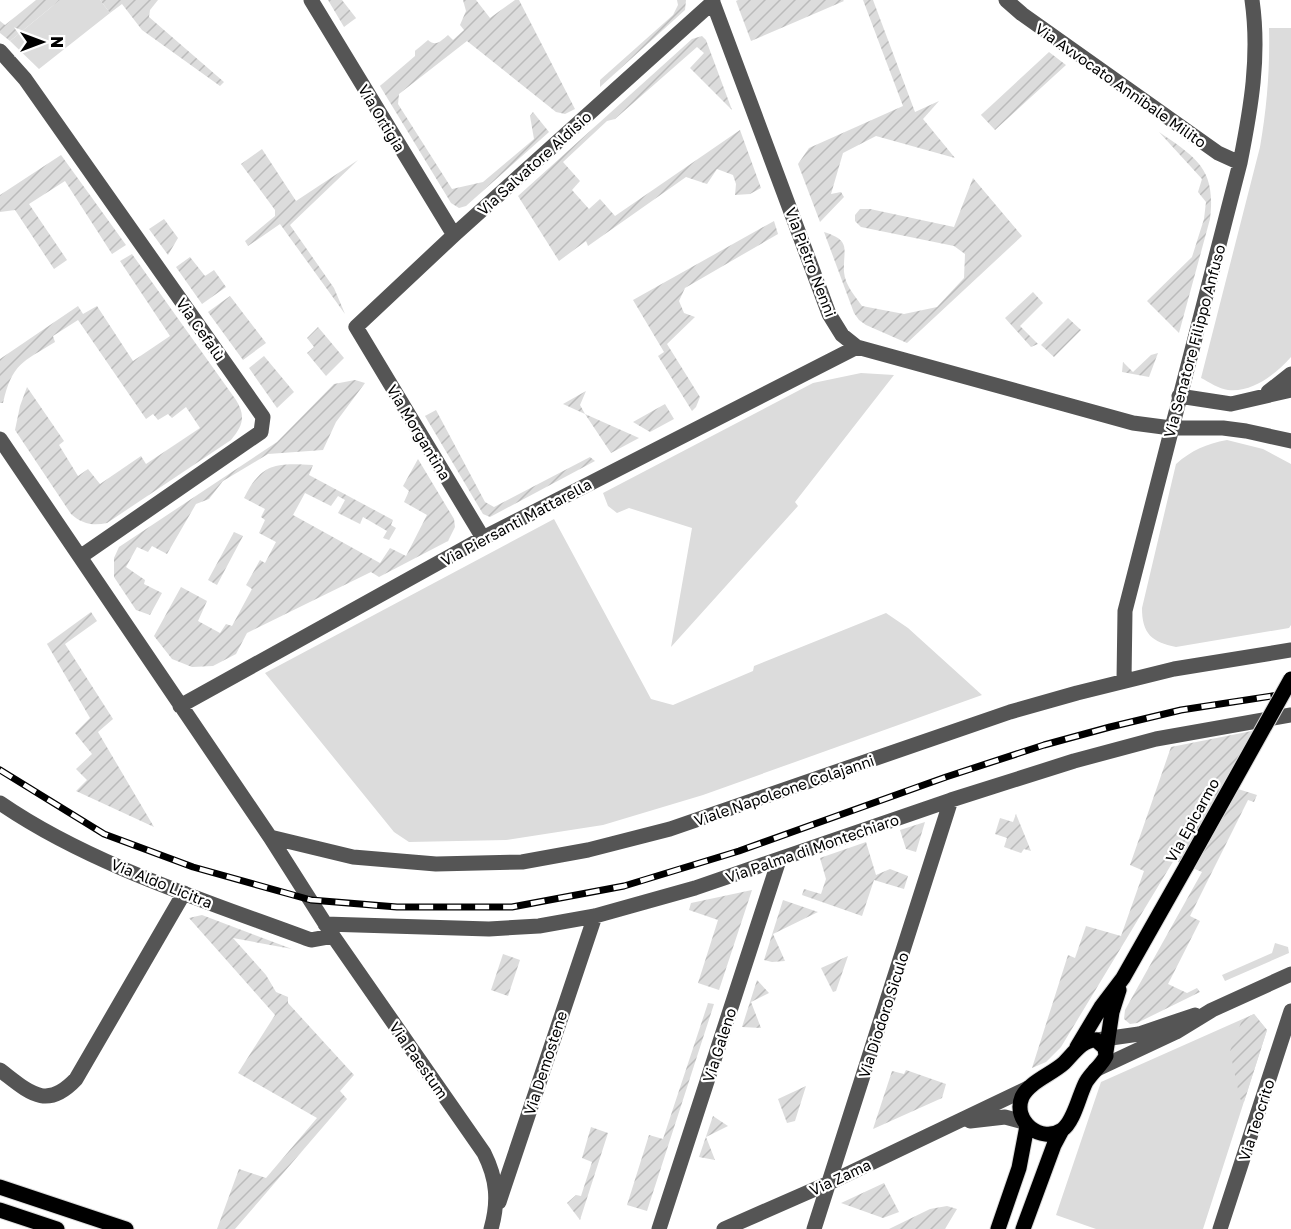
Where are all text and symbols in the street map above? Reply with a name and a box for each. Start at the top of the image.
north arrow [12,12,72,72]
street label: Via Avvocato Annibale Milito [1032,19,1210,151]
text: N [47,36,67,48]
street label: Via Ortigia [355,81,409,155]
street label: Via Salvatore Aldisio [473,107,595,219]
street label: Via Pietro Nenni [782,205,840,319]
street label: Via Senatore Filippo Anfuso [1160,243,1228,439]
street label: Via Cefalù [173,294,229,364]
street label: Via Morgantina [383,381,455,483]
street label: Via Piersanti Mattarella [438,475,594,569]
street label: Viale Napoleone Colajanni [692,751,876,829]
street label: Via Epicarmo [1161,775,1223,865]
street label: Via Palma di Montechiaro [723,810,901,886]
street label: Via Aldo Licitra [109,854,215,912]
street label: Via Diodoro Siculo [854,950,912,1080]
street label: Via Galeno [699,1006,739,1084]
street label: Via Demostene [520,1008,570,1117]
street label: Via Paestum [386,1018,452,1102]
street label: Via Teocrito [1234,1077,1278,1163]
street label: Via Zama [807,1155,873,1199]

